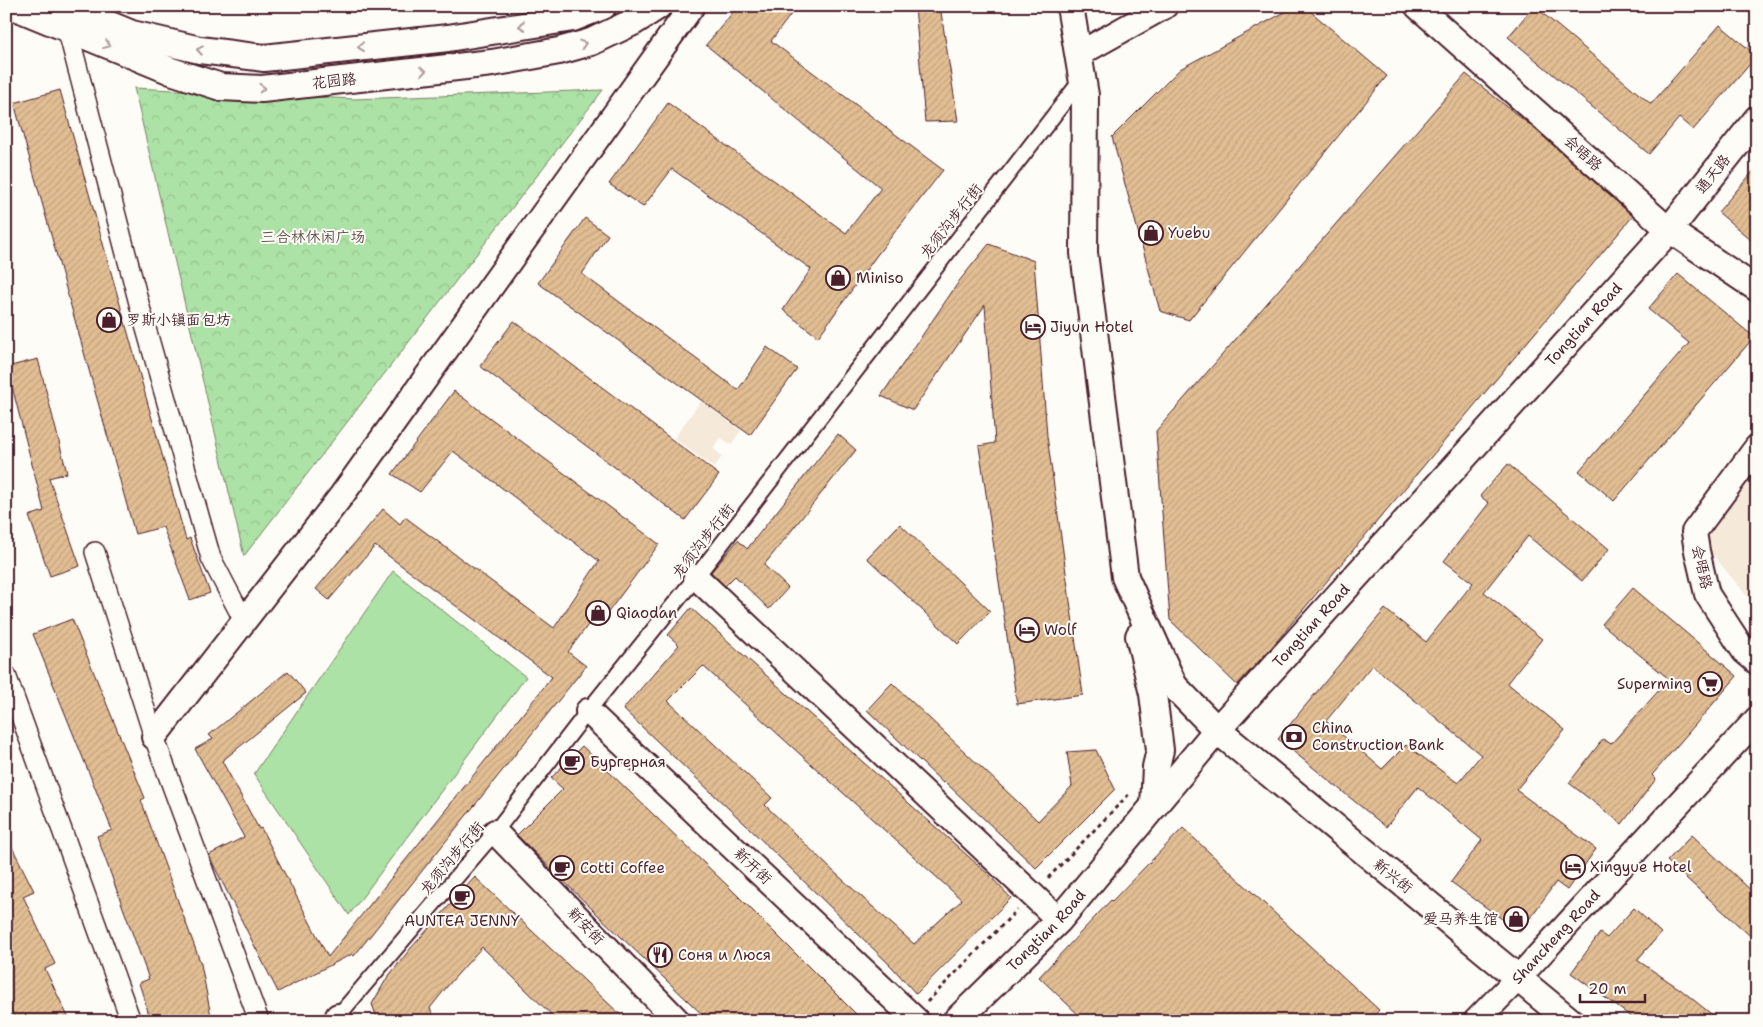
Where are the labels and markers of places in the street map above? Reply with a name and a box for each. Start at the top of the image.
shop icon: Yuebu [1138,220,1164,246]
place label: Yuebu [1168,223,1210,243]
shop icon: Miniso [825,265,851,291]
place label: Miniso [856,268,904,288]
shop icon: 罗斯小镇面包坊 [96,307,122,333]
place label: 罗斯小镇面包坊 [126,310,231,330]
hotel icon: Jiyun Hotel [1020,314,1046,340]
place label: Jiyun Hotel [1050,317,1134,337]
shop icon: Qiaodan [585,600,611,626]
place label: Qiaodan [616,603,677,623]
hotel icon: Wolf [1014,617,1040,643]
place label: Wolf [1044,620,1077,640]
supermarket icon: Superming [1697,671,1723,697]
place label: Superming [1617,674,1692,694]
place label: China Construction Bank [1312,718,1444,755]
bank icon: China Construction Bank [1281,724,1307,750]
cafe icon: Бургерная [559,749,585,775]
place label: Бургерная [590,752,666,772]
hotel icon: Xingyue Hotel [1560,854,1586,880]
cafe icon: Cotti Coffee [549,855,575,881]
place label: Xingyue Hotel [1590,857,1692,877]
place label: Cotti Coffee [580,858,665,878]
cafe icon: AUNTEA JENNY [449,884,475,910]
shop icon: 爱马养生馆 [1503,906,1529,932]
place label: 爱马养生馆 [1423,909,1498,929]
place label: AUNTEA JENNY [404,911,520,931]
restaurant icon: Соня и Люся [647,942,673,968]
place label: Соня и Люся [678,945,771,965]

